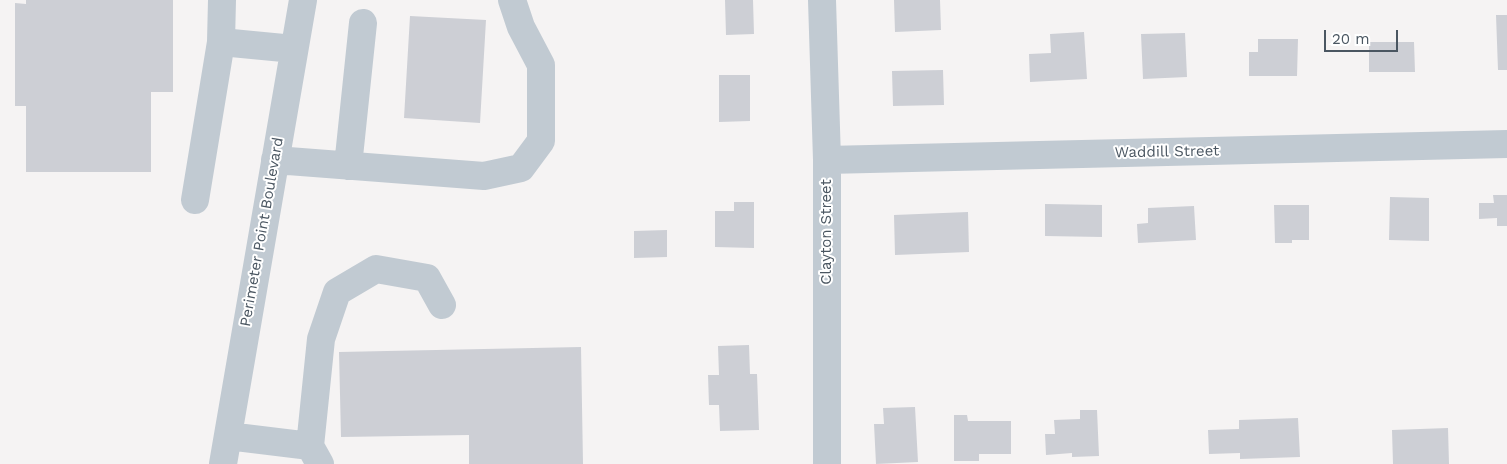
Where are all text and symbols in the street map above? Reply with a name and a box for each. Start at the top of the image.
scale bar [1327,20,1401,52]
text: 20 m [1332,30,1370,48]
street label: Perimeter Point Boulevard [236,136,288,328]
street label: Waddill Street [1115,142,1219,162]
street label: Clayton Street [818,179,836,285]

